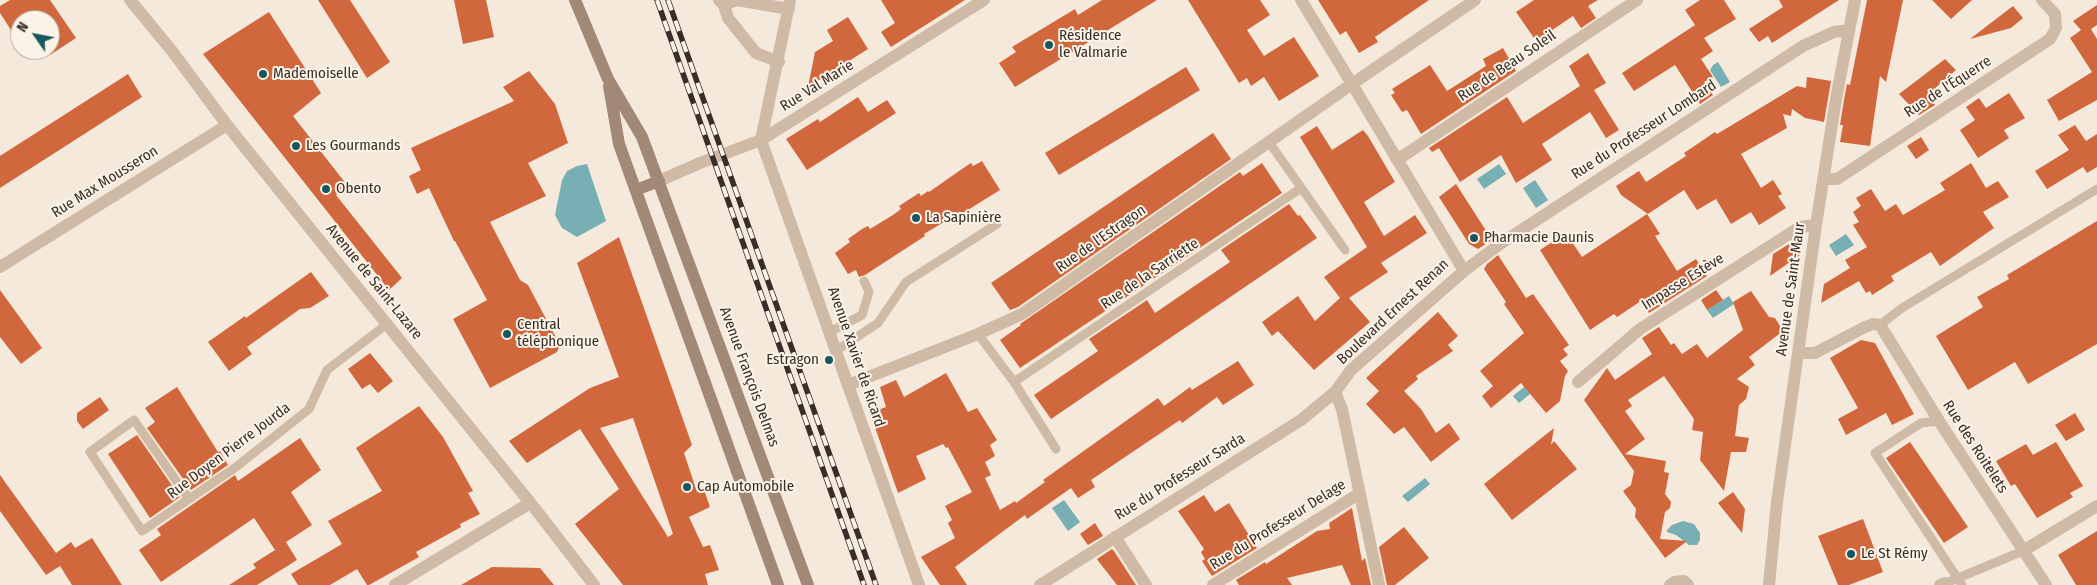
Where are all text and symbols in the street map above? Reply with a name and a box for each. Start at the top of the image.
north arrow [10,10,60,60]
text: N [13,19,32,35]
place label: Résidence le Valmarie [1059,27,1127,62]
street label: Rue de Beau Soleil [1455,27,1559,105]
marker: Résidence le Valmarie [1043,39,1055,51]
street label: Rue de l'Équerre [1901,52,1995,122]
street label: Rue Val Marie [777,56,857,116]
place label: Mademoiselle [273,65,359,83]
marker: Mademoiselle [257,68,269,80]
street label: Rue du Professeur Lombard [1568,76,1720,184]
place label: Les Gourmands [306,137,400,155]
marker: Les Gourmands [290,140,302,152]
street label: Rue Max Mousseron [48,142,162,222]
place label: Obento [336,180,381,198]
marker: Obento [320,183,332,195]
street label: Rue de l'Estragon [1053,201,1149,277]
place label: La Sapinière [926,209,1001,227]
marker: La Sapinière [910,212,922,224]
street label: Avenue de Saint-Lazare [322,221,426,343]
street label: Avenue de Saint-Maur [1773,221,1809,357]
place label: Pharmacie Daunis [1484,229,1594,247]
marker: Pharmacie Daunis [1468,232,1480,244]
street label: Rue de la Sarriette [1098,235,1202,313]
street label: Impasse Estève [1639,250,1727,314]
street label: Boulevard Ernest Renan [1333,256,1453,368]
street label: Avenue Xavier de Ricard [824,285,888,429]
street label: Avenue François Delmas [715,305,783,449]
place label: Central téléphonique [517,316,599,351]
marker: Central téléphonique [501,328,513,340]
place label: Estragon [766,351,819,369]
marker: Estragon [823,354,835,366]
street label: Rue des Roitelets [1938,397,2012,497]
street label: Rue Doyen Pierre Jourda [164,399,294,503]
street label: Rue du Professeur Sarda [1112,430,1248,524]
street label: Rue du Professeur Delage [1207,476,1349,574]
place label: Cap Automobile [697,478,794,496]
marker: Cap Automobile [681,481,693,493]
place label: Le St Rémy [1861,545,1928,563]
marker: Le St Rémy [1845,548,1857,560]

